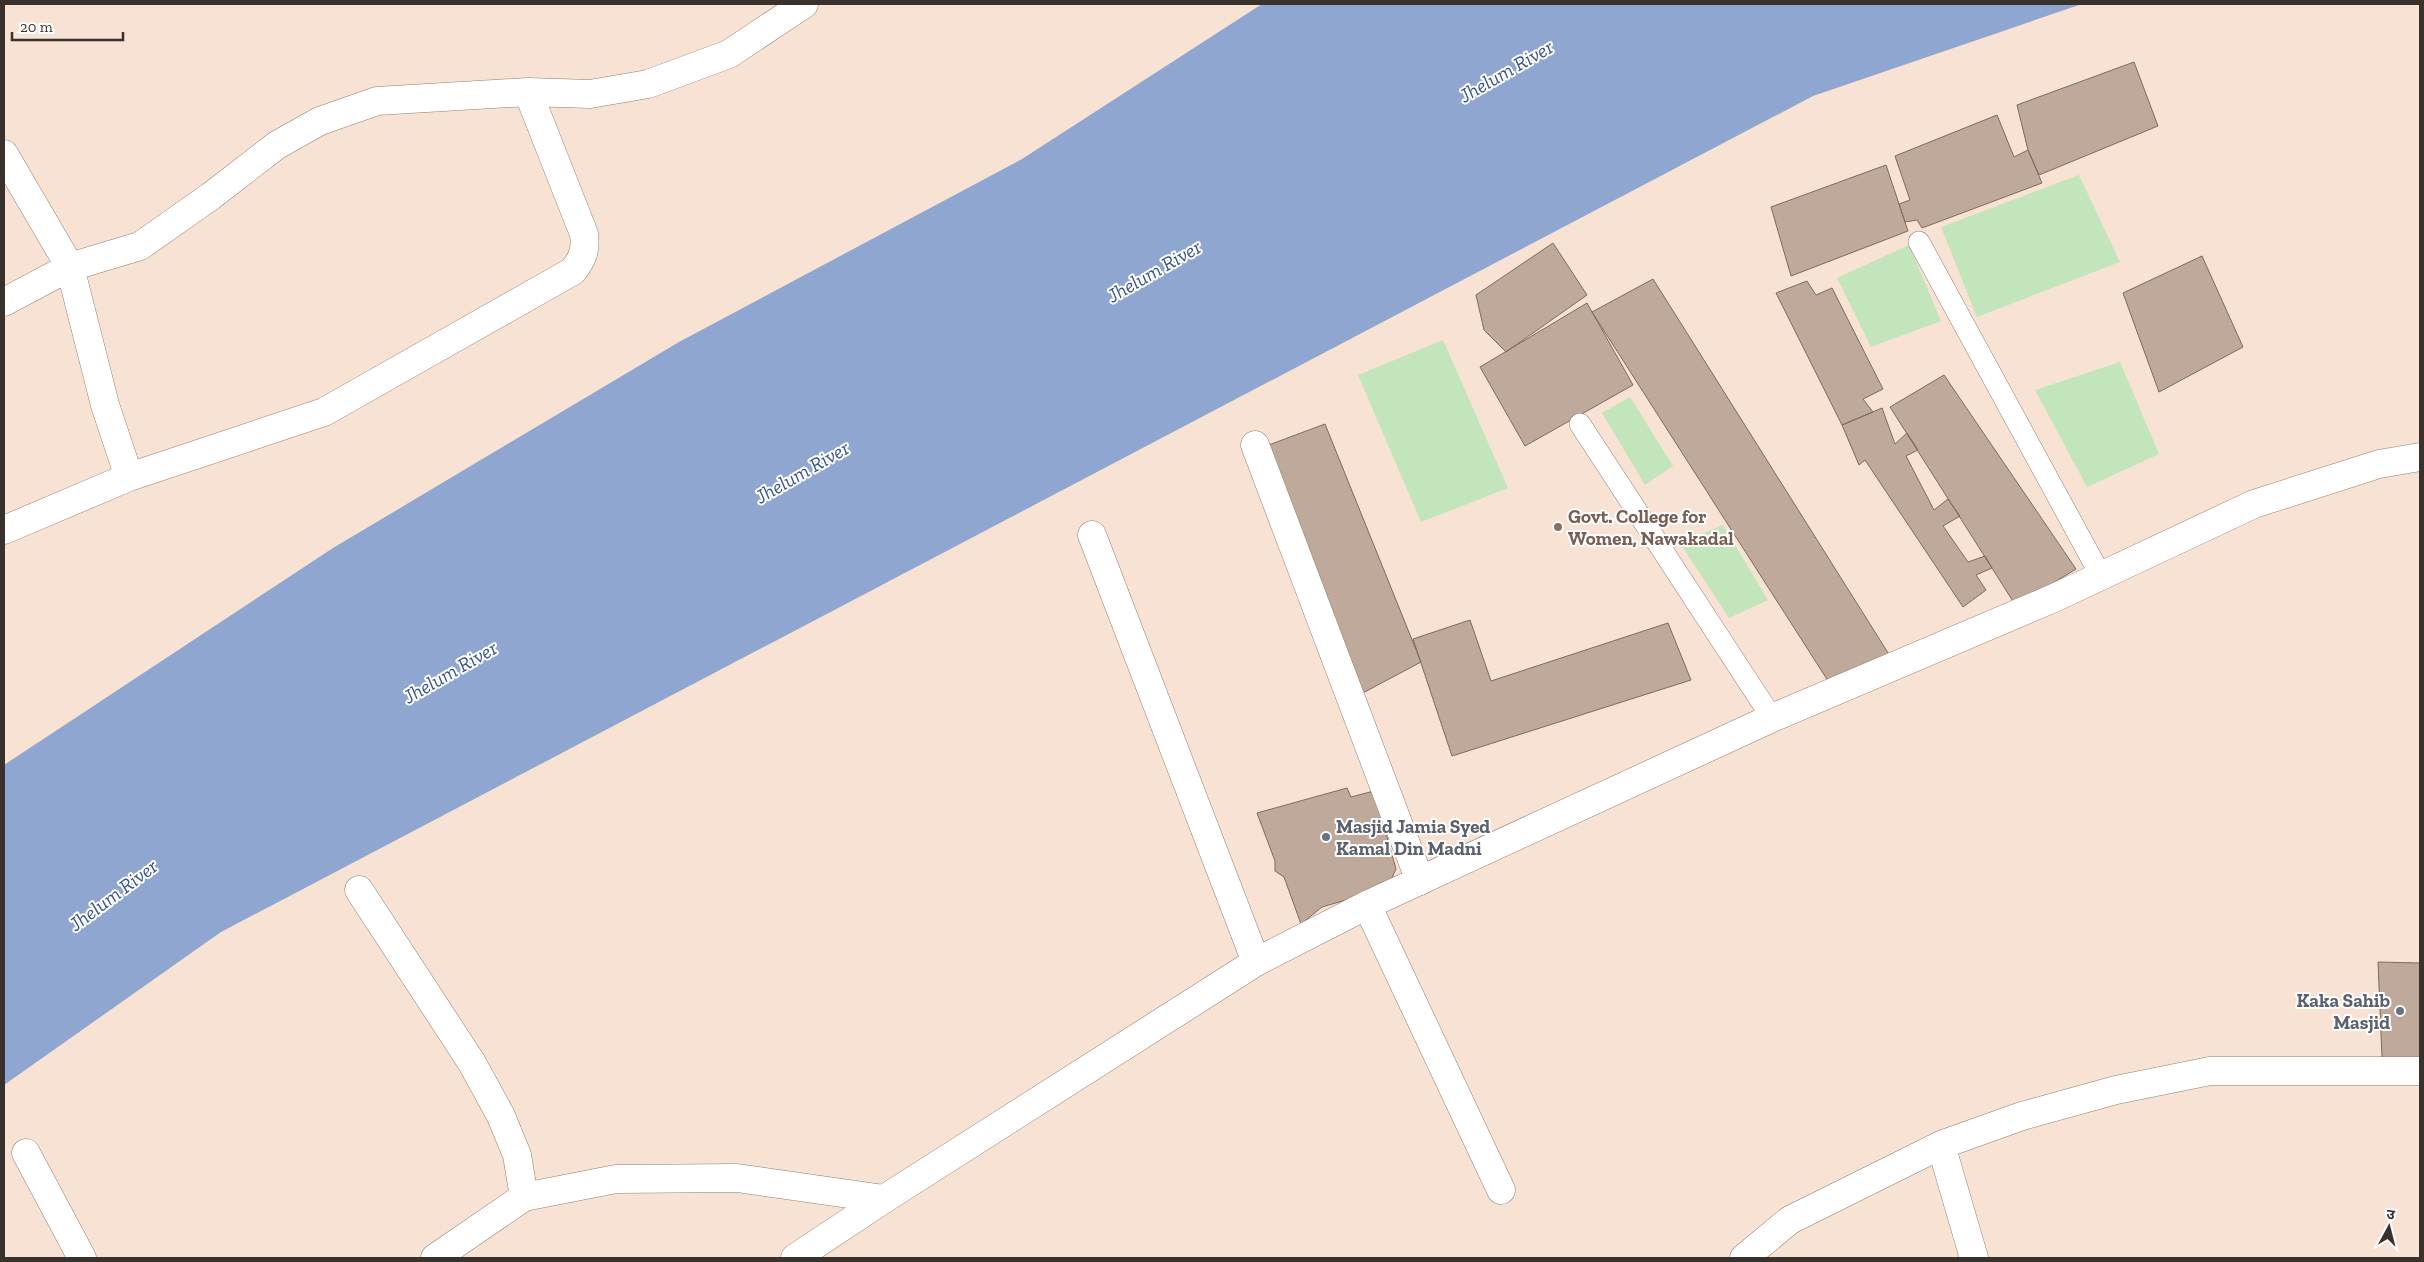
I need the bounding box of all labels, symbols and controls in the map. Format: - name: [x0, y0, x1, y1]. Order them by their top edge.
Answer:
- scale bar: [12, 10, 124, 42]
- text: 20 m: [20, 18, 53, 36]
- water label: Jhelum River: [1454, 34, 1557, 108]
- water label: Jhelum River: [1102, 234, 1205, 308]
- water label: Jhelum River: [750, 435, 853, 509]
- place label: Govt. College for Women, Nawakadal: [1568, 505, 1734, 550]
- marker: Govt. College for Women, Nawakadal: [1552, 521, 1564, 533]
- water label: Jhelum River: [398, 635, 501, 709]
- place label: Masjid Jamia Syed Kamal Din Madni: [1336, 815, 1490, 860]
- marker: Masjid Jamia Syed Kamal Din Madni: [1320, 831, 1332, 843]
- water label: Jhelum River: [63, 854, 162, 937]
- place label: Kaka Sahib Masjid: [2297, 989, 2391, 1034]
- marker: Kaka Sahib Masjid: [2394, 1005, 2406, 1017]
- north arrow: [2364, 1202, 2414, 1252]
- text: उ: [2385, 1206, 2396, 1224]

